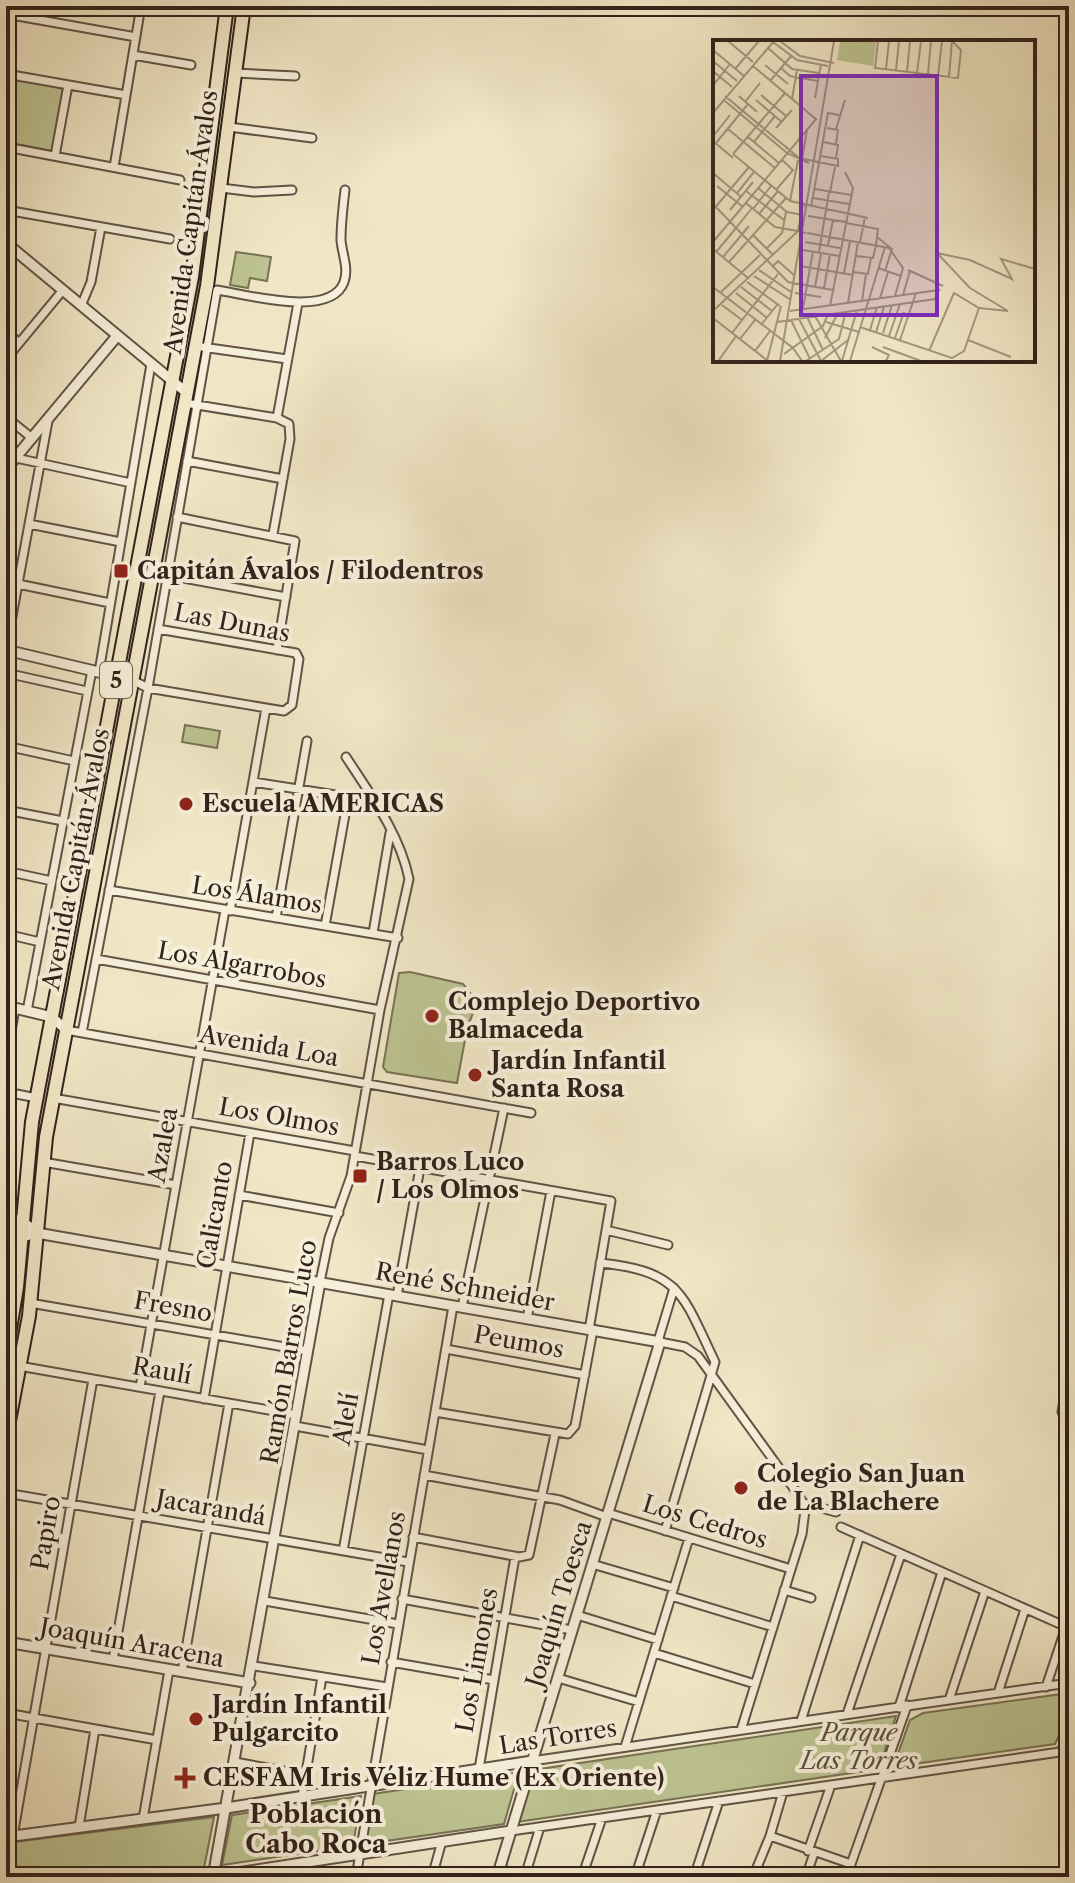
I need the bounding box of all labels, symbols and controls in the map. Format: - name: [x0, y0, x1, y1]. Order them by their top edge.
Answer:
- inset map: [713, 40, 1035, 362]
- street label: Avenida Capitán Ávalos: [157, 88, 223, 357]
- place label: Capitán Ávalos / Filodentros: [137, 556, 484, 585]
- marker: Capitán Ávalos / Filodentros: [112, 562, 130, 580]
- street label: Las Dunas: [172, 597, 293, 648]
- road number: 5: [100, 662, 132, 698]
- street label: Avenida Capitán Ávalos: [36, 725, 115, 993]
- place label: Escuela AMERICAS: [202, 789, 444, 818]
- marker: Escuela AMERICAS: [177, 795, 195, 813]
- street label: Los Álamos: [190, 870, 324, 919]
- street label: Los Algarrobos: [155, 935, 329, 994]
- place label: Complejo Deportivo Balmaceda: [448, 987, 700, 1044]
- marker: Complejo Deportivo Balmaceda: [423, 1007, 441, 1025]
- street label: Avenida Loa: [196, 1019, 341, 1072]
- place label: Jardín Infantil Santa Rosa: [487, 1046, 666, 1103]
- marker: Jardín Infantil Santa Rosa: [466, 1066, 484, 1084]
- street label: Los Olmos: [217, 1092, 342, 1141]
- street label: Azalea: [141, 1105, 183, 1186]
- place label: Barros Luco / Los Olmos: [376, 1147, 524, 1204]
- street label: Calicanto: [191, 1159, 238, 1271]
- marker: Barros Luco / Los Olmos: [351, 1167, 369, 1185]
- street label: Ramón Barros Luco: [254, 1237, 323, 1466]
- street label: René Schneider: [373, 1256, 557, 1317]
- street label: Fresno: [132, 1285, 214, 1328]
- street label: Peumos: [472, 1319, 566, 1364]
- street label: Raulí: [130, 1351, 194, 1390]
- street label: Alelí: [326, 1390, 364, 1448]
- place label: Colegio San Juan de La Blachere: [757, 1459, 966, 1516]
- marker: Colegio San Juan de La Blachere: [732, 1479, 750, 1497]
- street label: Jacarandá: [150, 1483, 269, 1531]
- street label: Los Cedros: [639, 1489, 771, 1554]
- street label: Papiro: [25, 1494, 66, 1572]
- street label: Los Avellanos: [356, 1509, 411, 1667]
- street label: Joaquín Toesca: [518, 1517, 598, 1694]
- street label: Los Limones: [450, 1585, 503, 1734]
- street label: Joaquín Aracena: [34, 1611, 227, 1673]
- place label: Jardín Infantil Pulgarcito: [208, 1690, 387, 1747]
- marker: Jardín Infantil Pulgarcito: [187, 1710, 205, 1728]
- street label: Las Torres: [497, 1713, 619, 1760]
- park label: Parque Las Torres: [798, 1718, 918, 1775]
- place label: CESFAM Iris Véliz Hume (Ex Oriente): [203, 1763, 664, 1792]
- marker: CESFAM Iris Véliz Hume (Ex Oriente): [174, 1767, 196, 1789]
- district label: Población Cabo Roca: [245, 1798, 388, 1860]

